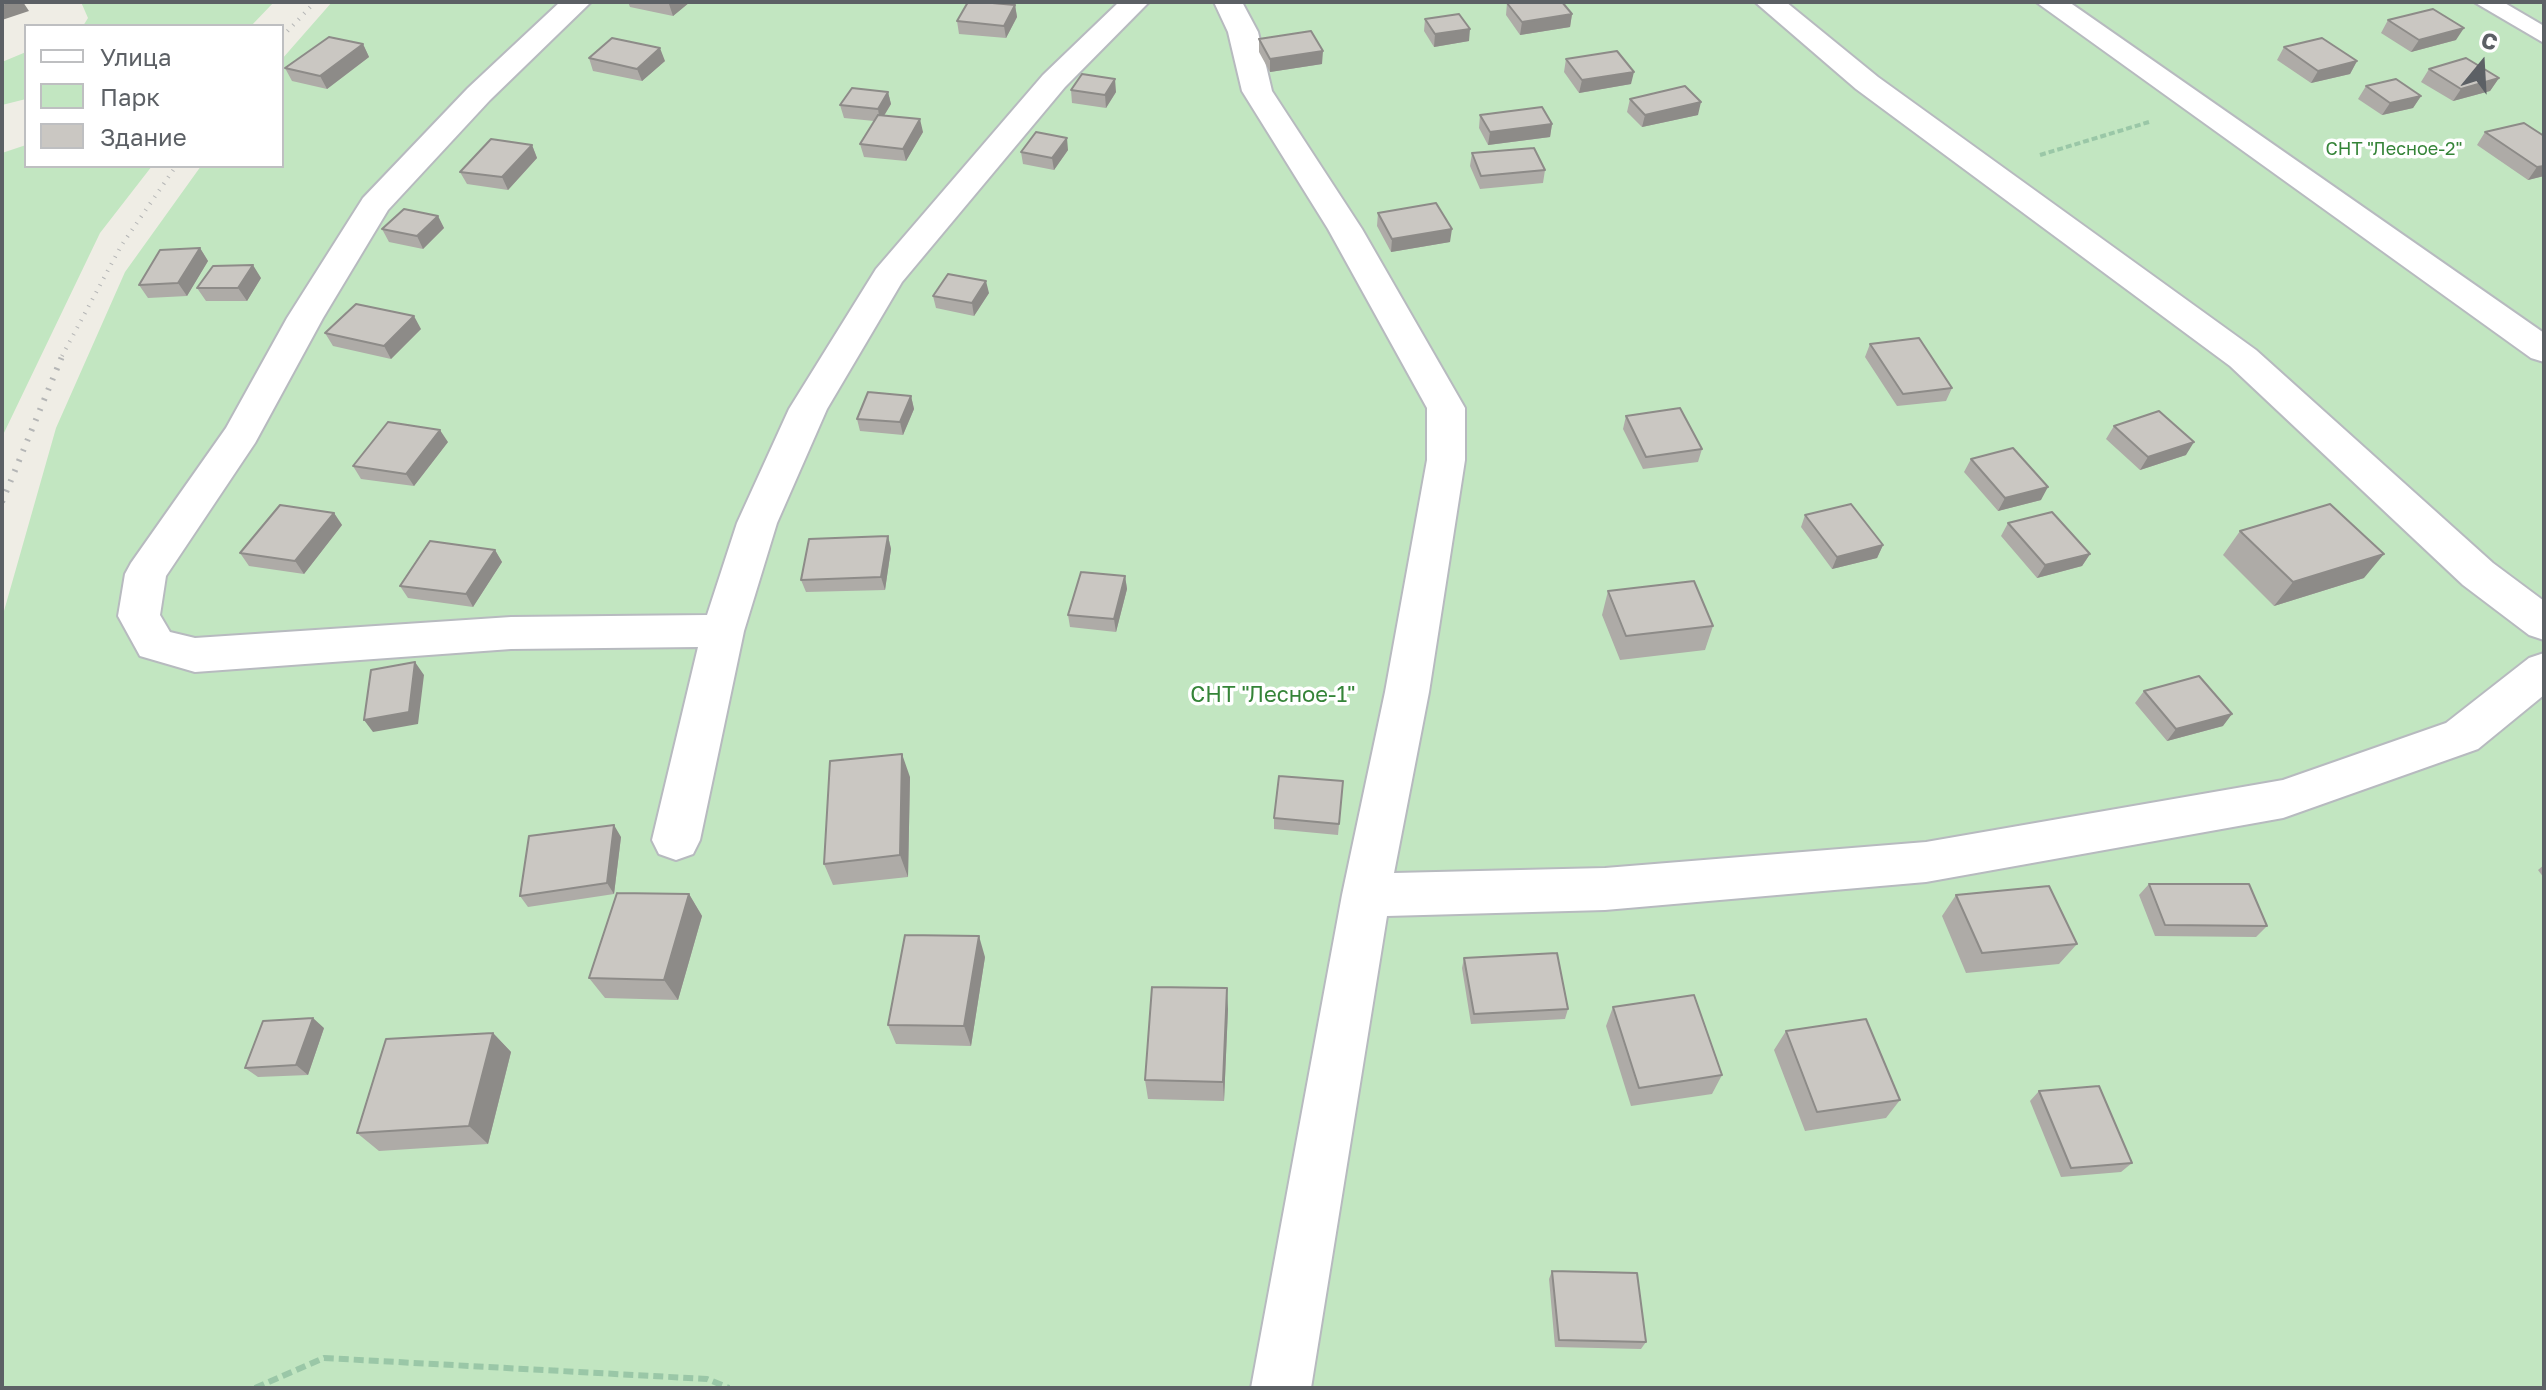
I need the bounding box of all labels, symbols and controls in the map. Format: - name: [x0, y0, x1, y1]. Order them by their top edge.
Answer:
- legend: [24, 24, 284, 168]
- north arrow: [2442, 24, 2522, 104]
- text: С: [2478, 25, 2501, 56]
- text: Улица: [100, 42, 172, 71]
- text: Парк: [100, 82, 160, 111]
- text: Здание: [100, 122, 187, 151]
- park label: СНТ "Лесное-2": [2326, 138, 2462, 160]
- park label: СНТ "Лесное-1": [1190, 682, 1356, 708]

